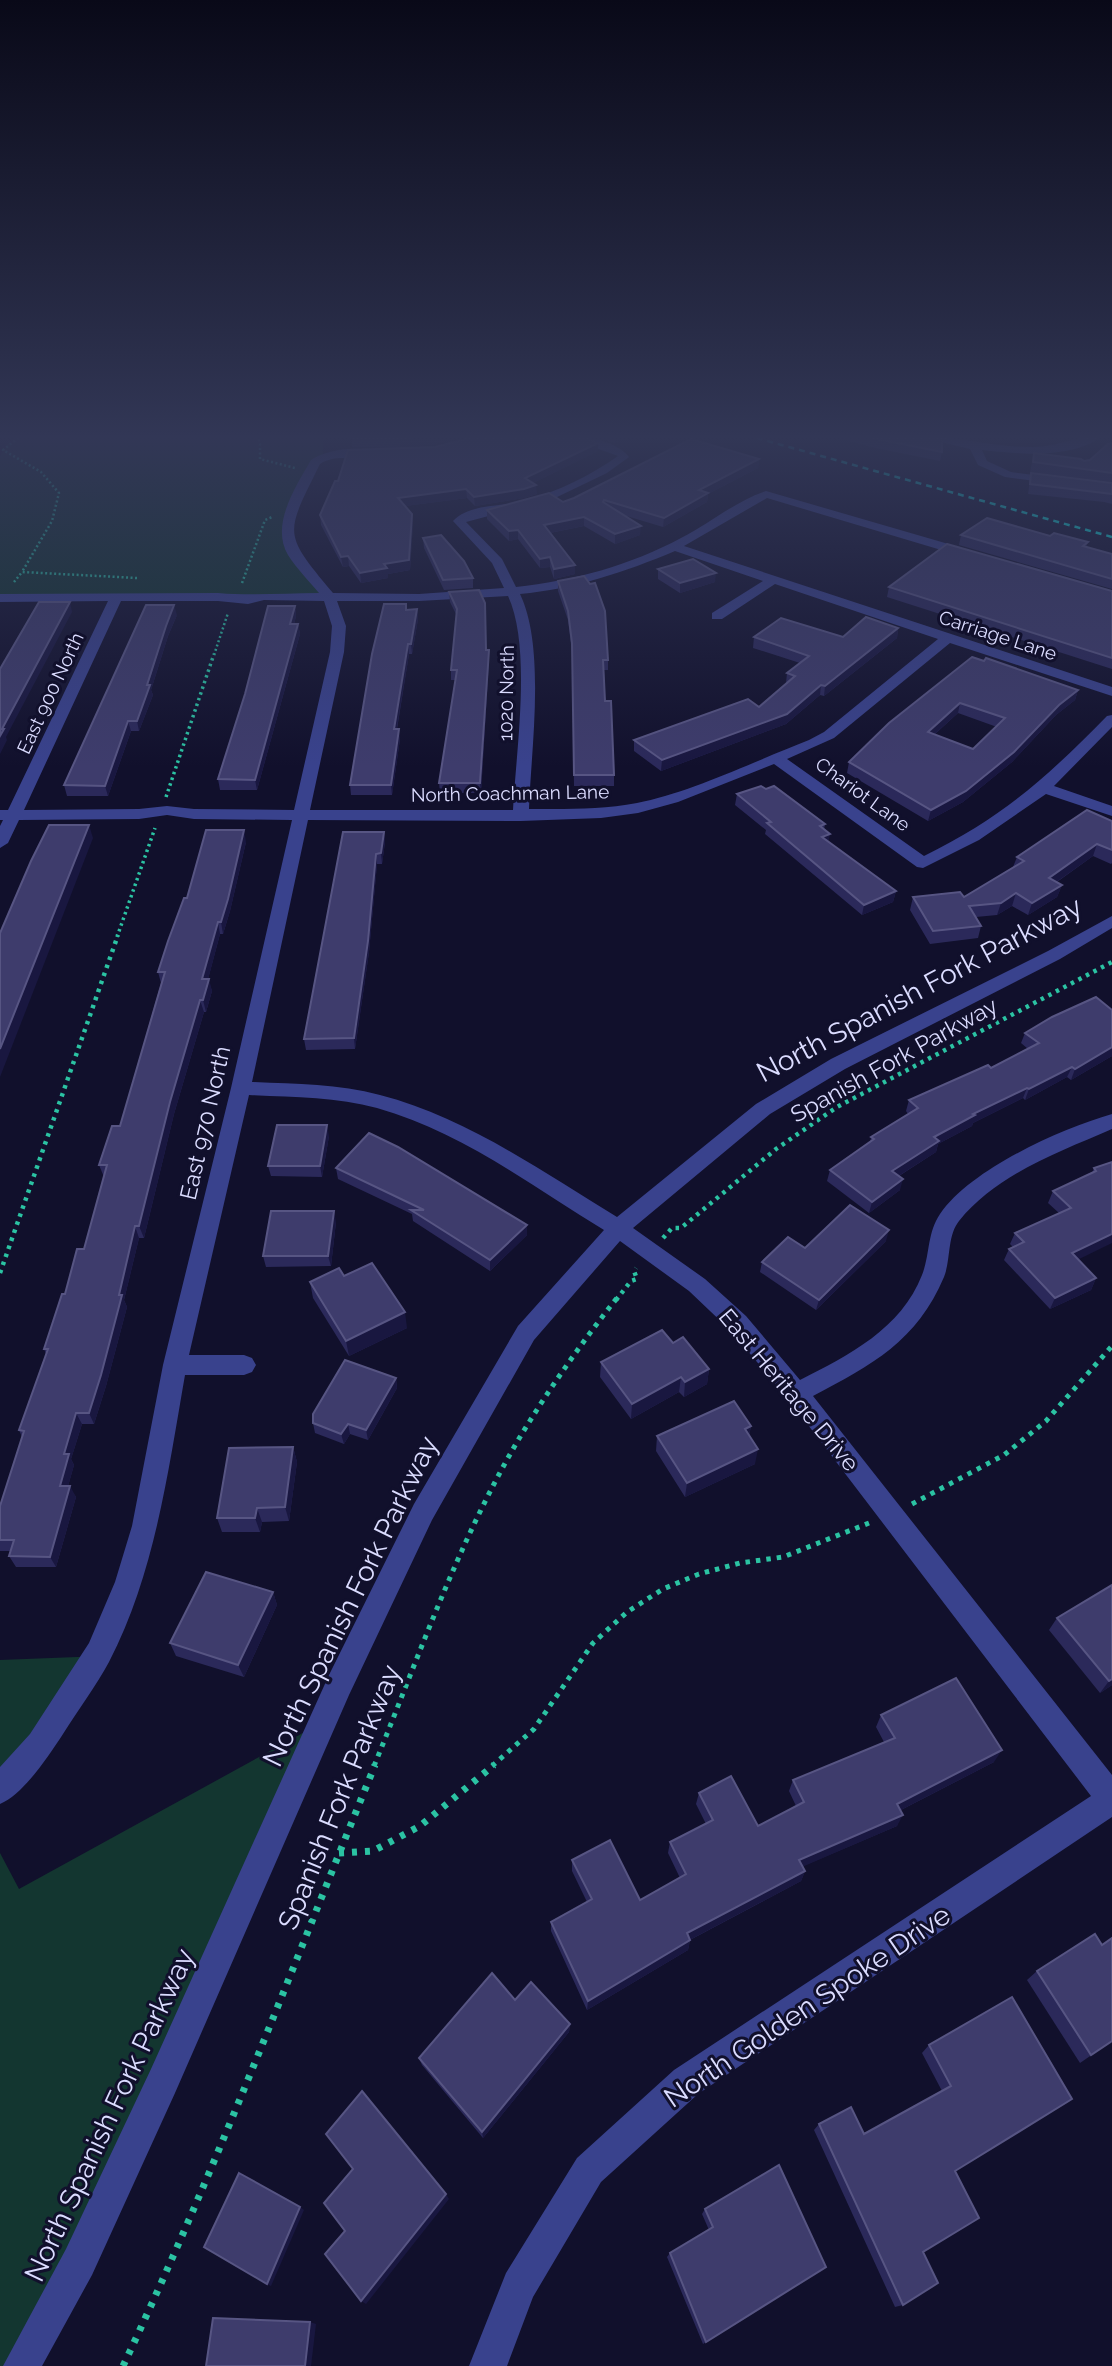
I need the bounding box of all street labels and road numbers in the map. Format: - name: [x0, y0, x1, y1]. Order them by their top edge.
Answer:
- street label: Carriage Lane: [936, 606, 1060, 664]
- street label: East 900 North: [12, 629, 88, 757]
- street label: 1020 North: [494, 645, 518, 741]
- street label: Chariot Lane: [812, 752, 914, 836]
- street label: North Coachman Lane: [411, 780, 609, 806]
- street label: North Spanish Fork Parkway: [751, 889, 1087, 1089]
- street label: Spanish Fork Parkway: [786, 992, 1002, 1128]
- street label: East 970 North: [174, 1043, 235, 1202]
- street label: East Heritage Drive: [714, 1303, 865, 1476]
- street label: North Spanish Fork Parkway: [256, 1431, 445, 1772]
- street label: Spanish Fork Parkway: [271, 1660, 408, 1934]
- street label: North Golden Spoke Drive: [658, 1898, 957, 2115]
- street label: North Spanish Fork Parkway: [18, 1944, 201, 2287]

